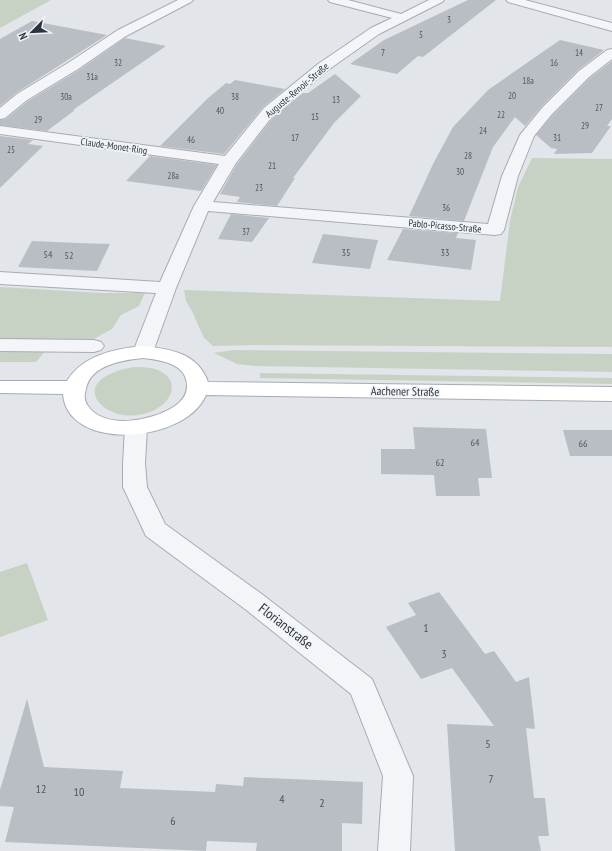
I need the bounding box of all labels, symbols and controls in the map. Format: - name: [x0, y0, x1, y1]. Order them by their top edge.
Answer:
- north arrow: [12, 12, 52, 52]
- house number: 3: [447, 14, 451, 25]
- house number: 5: [419, 29, 423, 40]
- text: N: [15, 30, 30, 42]
- house number: 7: [381, 47, 385, 58]
- house number: 14: [575, 47, 583, 58]
- house number: 32: [114, 57, 122, 68]
- house number: 16: [550, 57, 558, 68]
- street label: Auguste-Renoir-Straße: [263, 60, 331, 120]
- house number: 31a: [86, 71, 98, 82]
- house number: 18a: [522, 75, 534, 86]
- house number: 20: [508, 90, 516, 101]
- house number: 30a: [60, 91, 72, 102]
- house number: 38: [231, 91, 239, 102]
- house number: 13: [332, 94, 340, 105]
- house number: 27: [595, 102, 603, 113]
- house number: 40: [216, 105, 224, 116]
- house number: 22: [497, 109, 505, 120]
- house number: 15: [311, 111, 319, 122]
- house number: 29: [34, 114, 42, 125]
- house number: 29: [581, 120, 589, 131]
- house number: 24: [479, 125, 487, 136]
- house number: 17: [291, 132, 299, 143]
- house number: 31: [553, 132, 561, 143]
- house number: 46: [187, 134, 195, 145]
- street label: Claude-Monet-Ring: [80, 135, 148, 157]
- house number: 25: [7, 144, 15, 155]
- house number: 28: [464, 150, 472, 161]
- house number: 21: [268, 160, 276, 171]
- house number: 30: [456, 166, 464, 177]
- house number: 28a: [167, 170, 179, 181]
- house number: 23: [255, 182, 263, 193]
- house number: 36: [442, 202, 450, 213]
- street label: Pablo-Picasso-Straße: [408, 216, 482, 236]
- house number: 37: [242, 226, 250, 237]
- house number: 35: [342, 246, 351, 259]
- house number: 33: [441, 246, 450, 259]
- house number: 54: [44, 248, 53, 261]
- house number: 52: [65, 249, 74, 262]
- street label: Aachener Straße: [371, 383, 439, 399]
- house number: 64: [471, 436, 480, 449]
- house number: 66: [579, 437, 588, 450]
- house number: 62: [436, 456, 445, 469]
- street label: Florianstraße: [255, 599, 317, 653]
- house number: 1: [423, 620, 429, 635]
- house number: 3: [441, 646, 447, 661]
- house number: 5: [485, 736, 491, 751]
- house number: 7: [488, 771, 494, 786]
- house number: 12: [36, 781, 46, 796]
- house number: 10: [74, 784, 84, 799]
- house number: 4: [279, 791, 285, 806]
- house number: 2: [319, 795, 325, 810]
- house number: 6: [170, 813, 176, 828]

